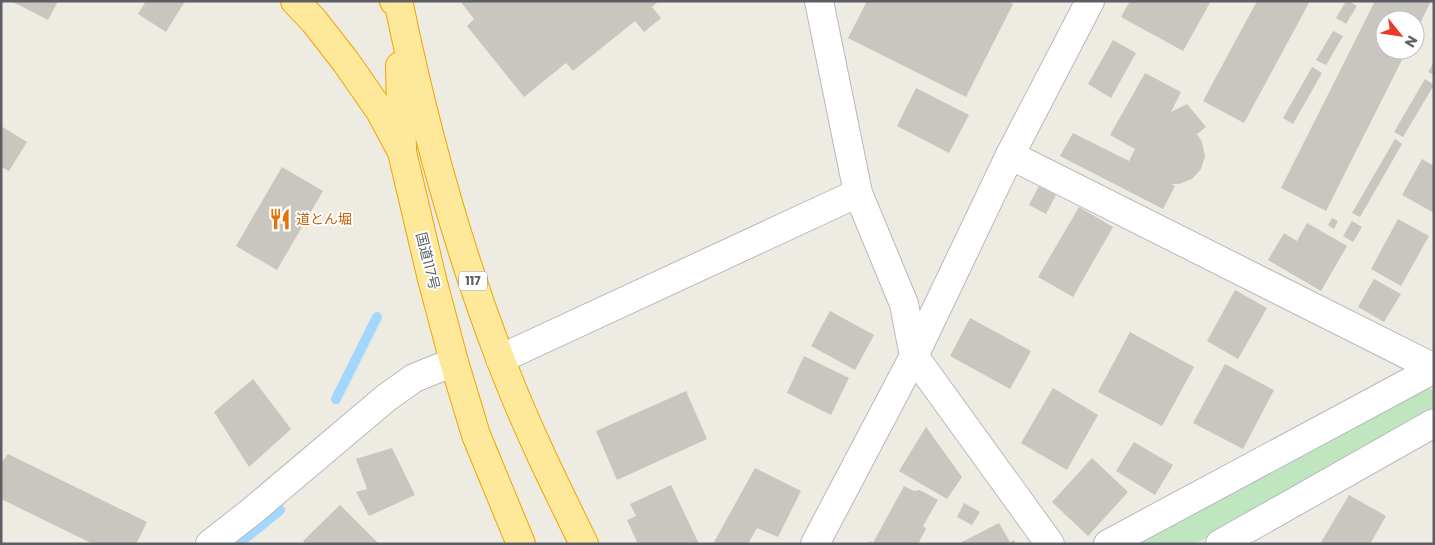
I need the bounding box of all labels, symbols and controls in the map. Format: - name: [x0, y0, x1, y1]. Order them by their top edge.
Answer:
- north arrow: [1375, 10, 1425, 60]
- text: N: [1400, 32, 1423, 51]
- restaurant icon: 道とん堀: [267, 206, 293, 232]
- place label: 道とん堀: [296, 209, 352, 229]
- street label: 国道117号: [411, 230, 445, 292]
- road number: 117: [459, 272, 487, 290]

